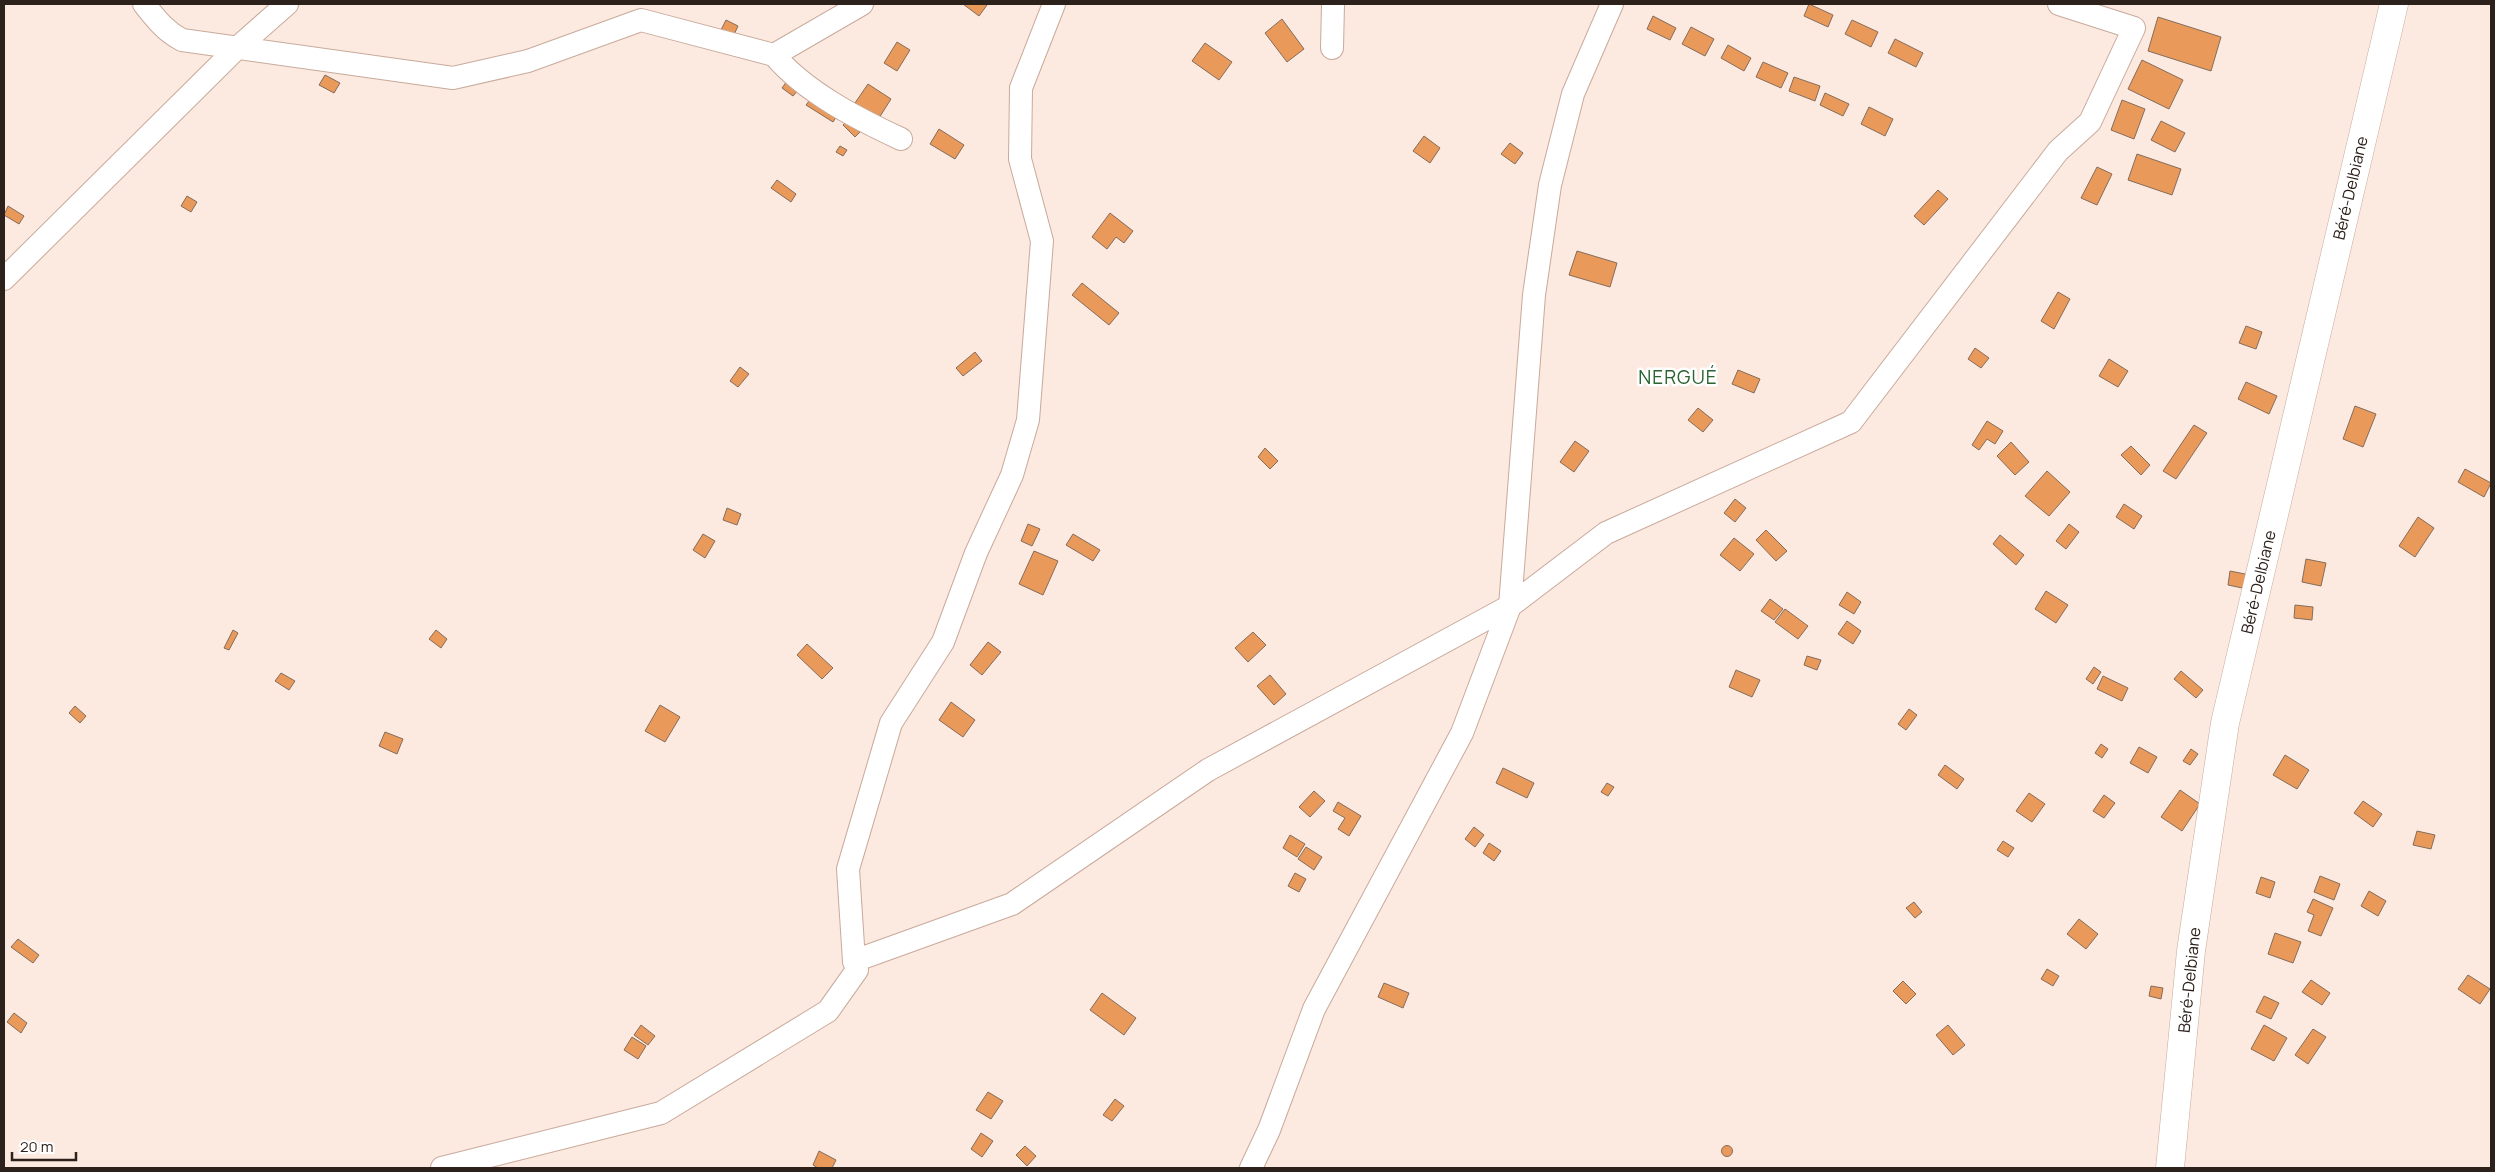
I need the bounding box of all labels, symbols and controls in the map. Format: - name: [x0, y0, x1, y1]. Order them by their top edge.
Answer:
- street label: Béré-Delbiane: [2327, 134, 2373, 242]
- district label: NERGUÉ: [1638, 364, 1718, 390]
- street label: Béré-Delbiane: [2235, 528, 2281, 636]
- street label: Béré-Delbiane: [2173, 926, 2205, 1034]
- scale bar: [12, 1130, 76, 1162]
- text: 20 m: [20, 1136, 53, 1157]

